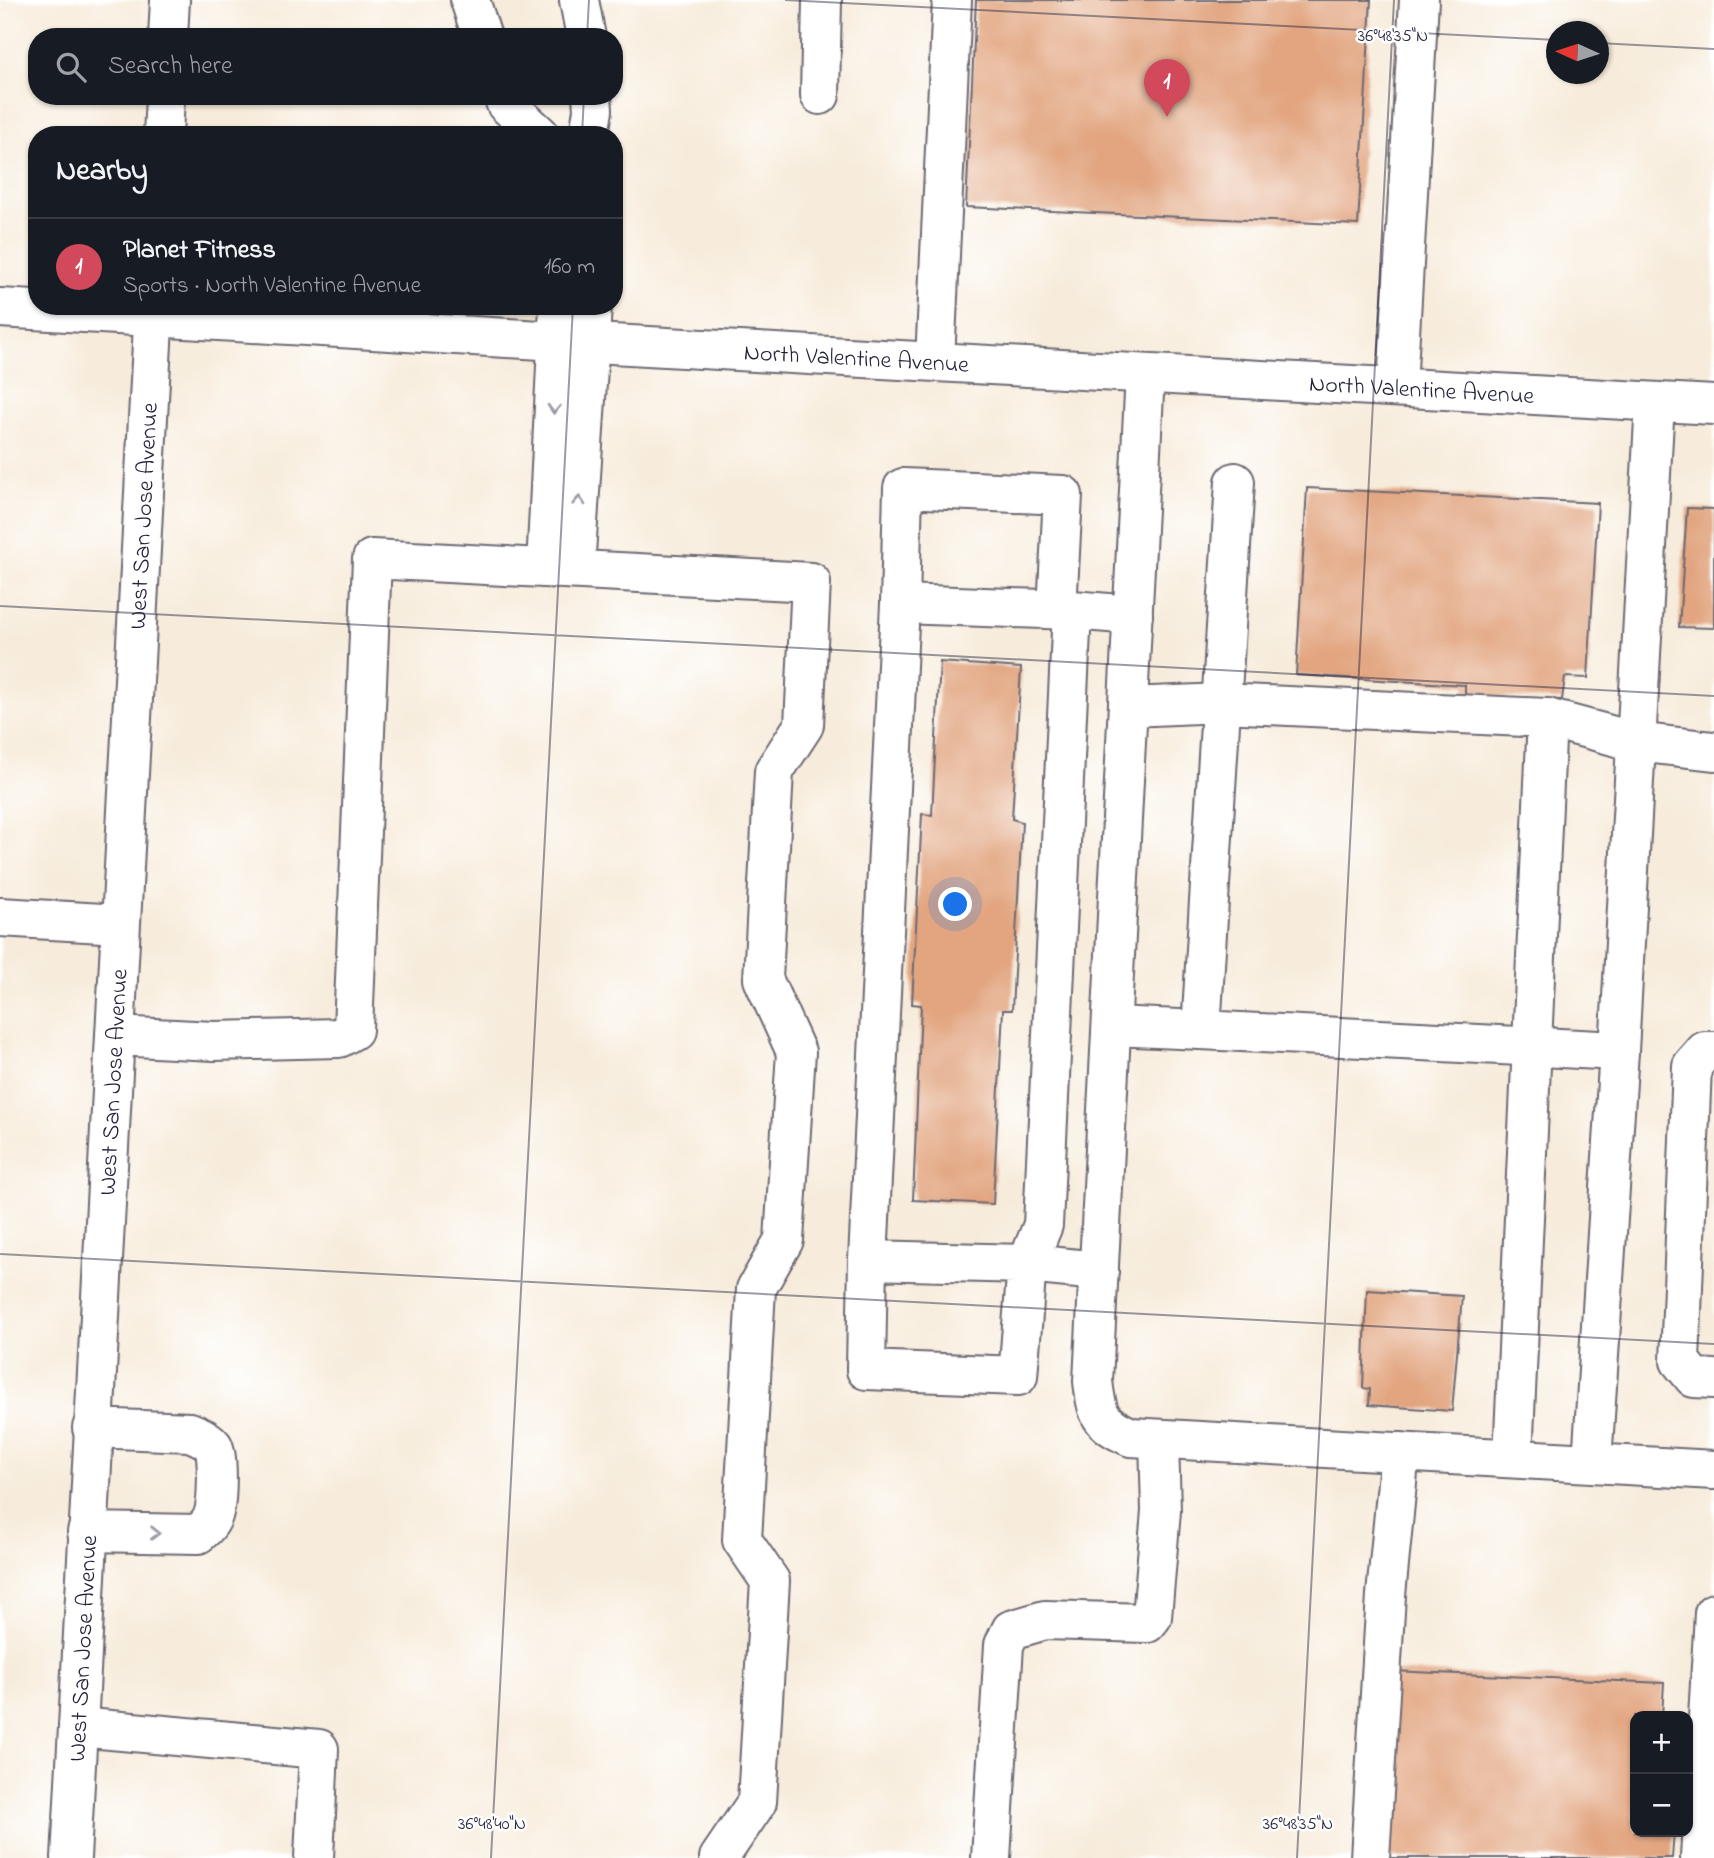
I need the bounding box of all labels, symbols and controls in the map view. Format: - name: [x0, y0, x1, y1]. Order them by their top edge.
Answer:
- north arrow: [1546, 21, 1609, 84]
- text: 36°48'35"N: [1358, 24, 1428, 50]
- search box: [28, 28, 623, 105]
- icon: search: [52, 48, 90, 86]
- text: Search here: [108, 48, 233, 86]
- pin: 1: [1144, 59, 1190, 117]
- text: Nearby: [56, 150, 148, 194]
- text: Planet Fitness: [123, 232, 276, 270]
- text: 1: [75, 251, 83, 284]
- text: 160 m: [544, 251, 595, 284]
- text: Sports · North Valentine Avenue: [123, 270, 421, 303]
- street label: North Valentine Avenue: [743, 336, 970, 384]
- street label: North Valentine Avenue: [1308, 368, 1535, 415]
- street label: West San Jose Avenue: [122, 402, 169, 630]
- one-way arrow: [547, 404, 562, 415]
- one-way arrow: [571, 495, 586, 506]
- your location: [938, 887, 972, 921]
- street label: West San Jose Avenue: [91, 968, 139, 1196]
- one-way arrow: [151, 1525, 161, 1541]
- street label: West San Jose Avenue: [61, 1534, 108, 1763]
- map controls: [1630, 1711, 1693, 1837]
- button: +: [1630, 1711, 1693, 1774]
- button: −: [1630, 1774, 1693, 1837]
- text: 36°48'40"N: [458, 1812, 526, 1838]
- text: 36°48'35"N: [1263, 1812, 1333, 1838]

